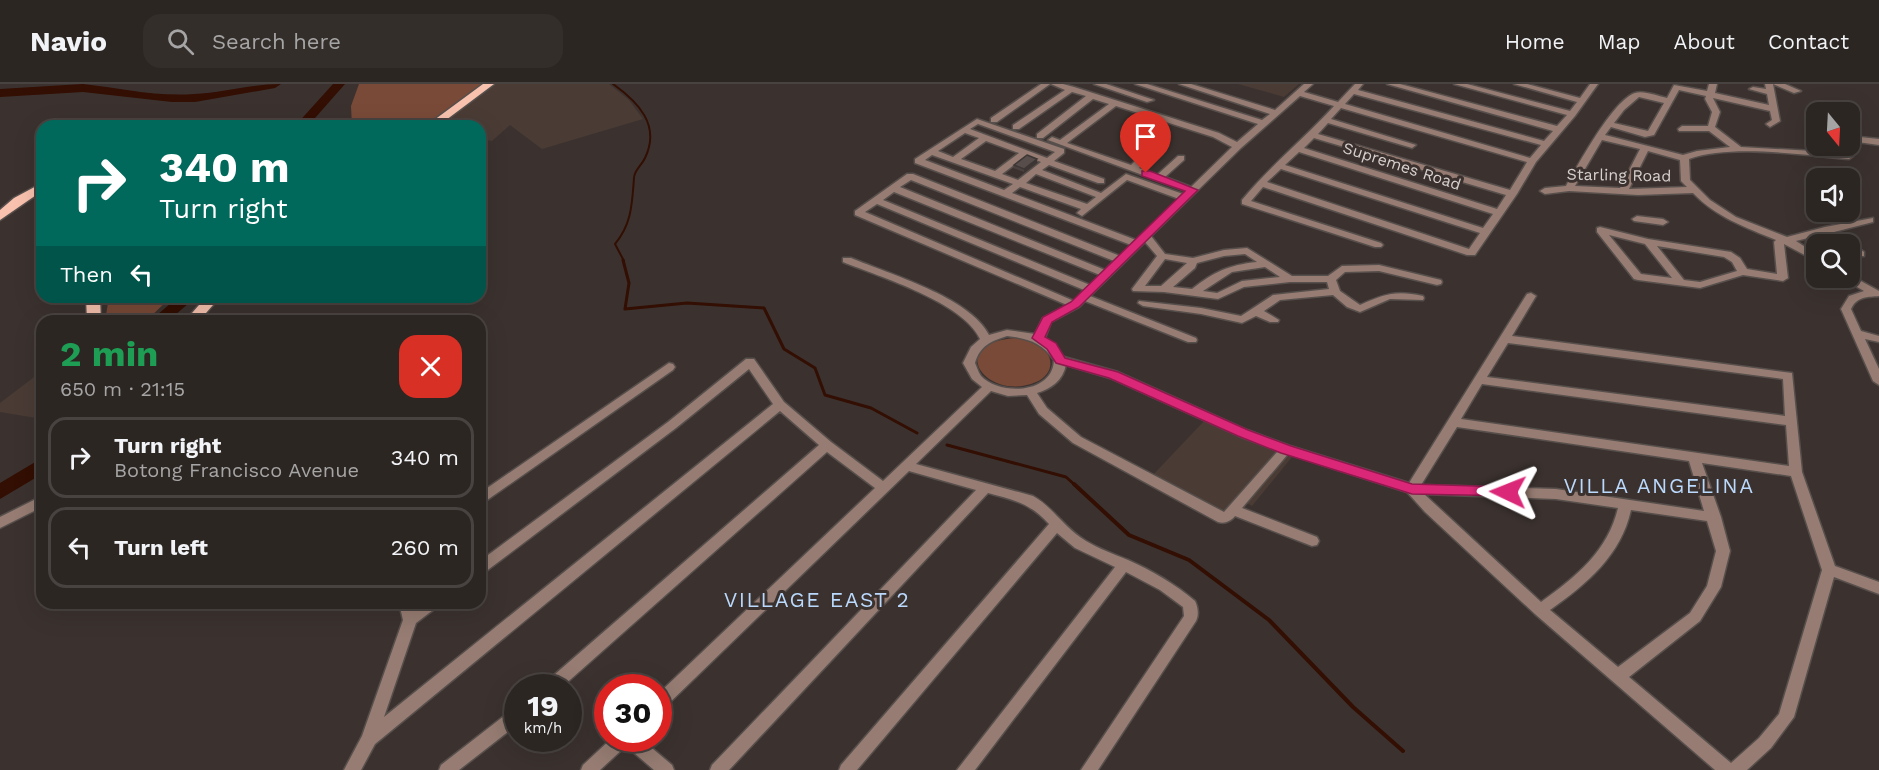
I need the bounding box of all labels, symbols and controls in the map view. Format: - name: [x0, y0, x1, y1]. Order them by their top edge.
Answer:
- search box: [143, 14, 563, 68]
- text: Navio: [30, 25, 107, 58]
- icon: search: [164, 25, 197, 58]
- text: Search here: [212, 29, 341, 54]
- text: Home: [1505, 29, 1565, 54]
- text: Map: [1598, 29, 1641, 54]
- text: About: [1674, 29, 1735, 54]
- text: Contact: [1768, 29, 1849, 54]
- north arrow: [1806, 102, 1860, 156]
- map controls: [1806, 102, 1860, 288]
- pin: [1120, 111, 1171, 173]
- icon: arrive: [1129, 120, 1162, 153]
- street label: Supremes Road: [1341, 138, 1463, 194]
- text: 340 m: [159, 143, 290, 192]
- icon: right: [60, 144, 138, 222]
- street label: Starling Road: [1567, 165, 1671, 185]
- button: sound: [1806, 168, 1860, 222]
- text: Turn right: [159, 193, 288, 225]
- button: search: [1806, 234, 1860, 288]
- icon: left: [125, 258, 158, 291]
- text: Then: [60, 262, 113, 287]
- text: 2 min: [60, 333, 158, 375]
- button: close: [399, 335, 462, 398]
- text: 650 m · 21:15: [60, 377, 185, 401]
- text: Turn right: [114, 433, 221, 458]
- icon: right: [63, 441, 96, 474]
- text: 340 m: [391, 445, 459, 470]
- text: Botong Francisco Avenue: [114, 458, 359, 482]
- position arrow: [1476, 460, 1540, 524]
- district label: VILLA ANGELINA: [1563, 473, 1755, 498]
- icon: left: [63, 531, 96, 564]
- text: Turn left: [114, 535, 208, 560]
- text: 260 m: [391, 535, 459, 560]
- district label: VILLAGE EAST 2: [724, 587, 910, 612]
- speed limit sign: 30: [594, 674, 672, 752]
- text: 19: [527, 688, 559, 723]
- text: km/h: [524, 719, 562, 737]

